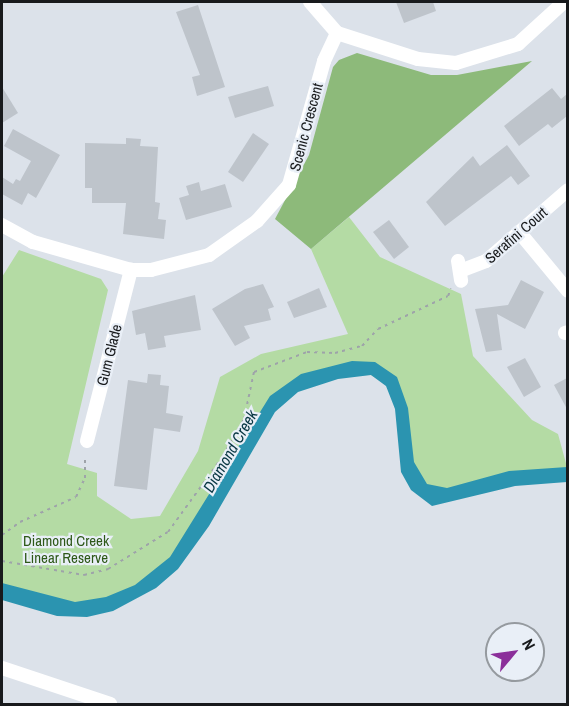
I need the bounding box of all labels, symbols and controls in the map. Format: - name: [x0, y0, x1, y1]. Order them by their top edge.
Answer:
- street label: Scenic Crescent: [286, 81, 326, 173]
- street label: Serafini Court: [481, 203, 551, 267]
- street label: Gum Glade: [93, 322, 125, 388]
- water label: Diamond Creek: [199, 406, 261, 496]
- park label: Diamond Creek Linear Reserve: [23, 531, 109, 566]
- north arrow: [485, 622, 545, 682]
- text: N: [517, 635, 541, 654]

